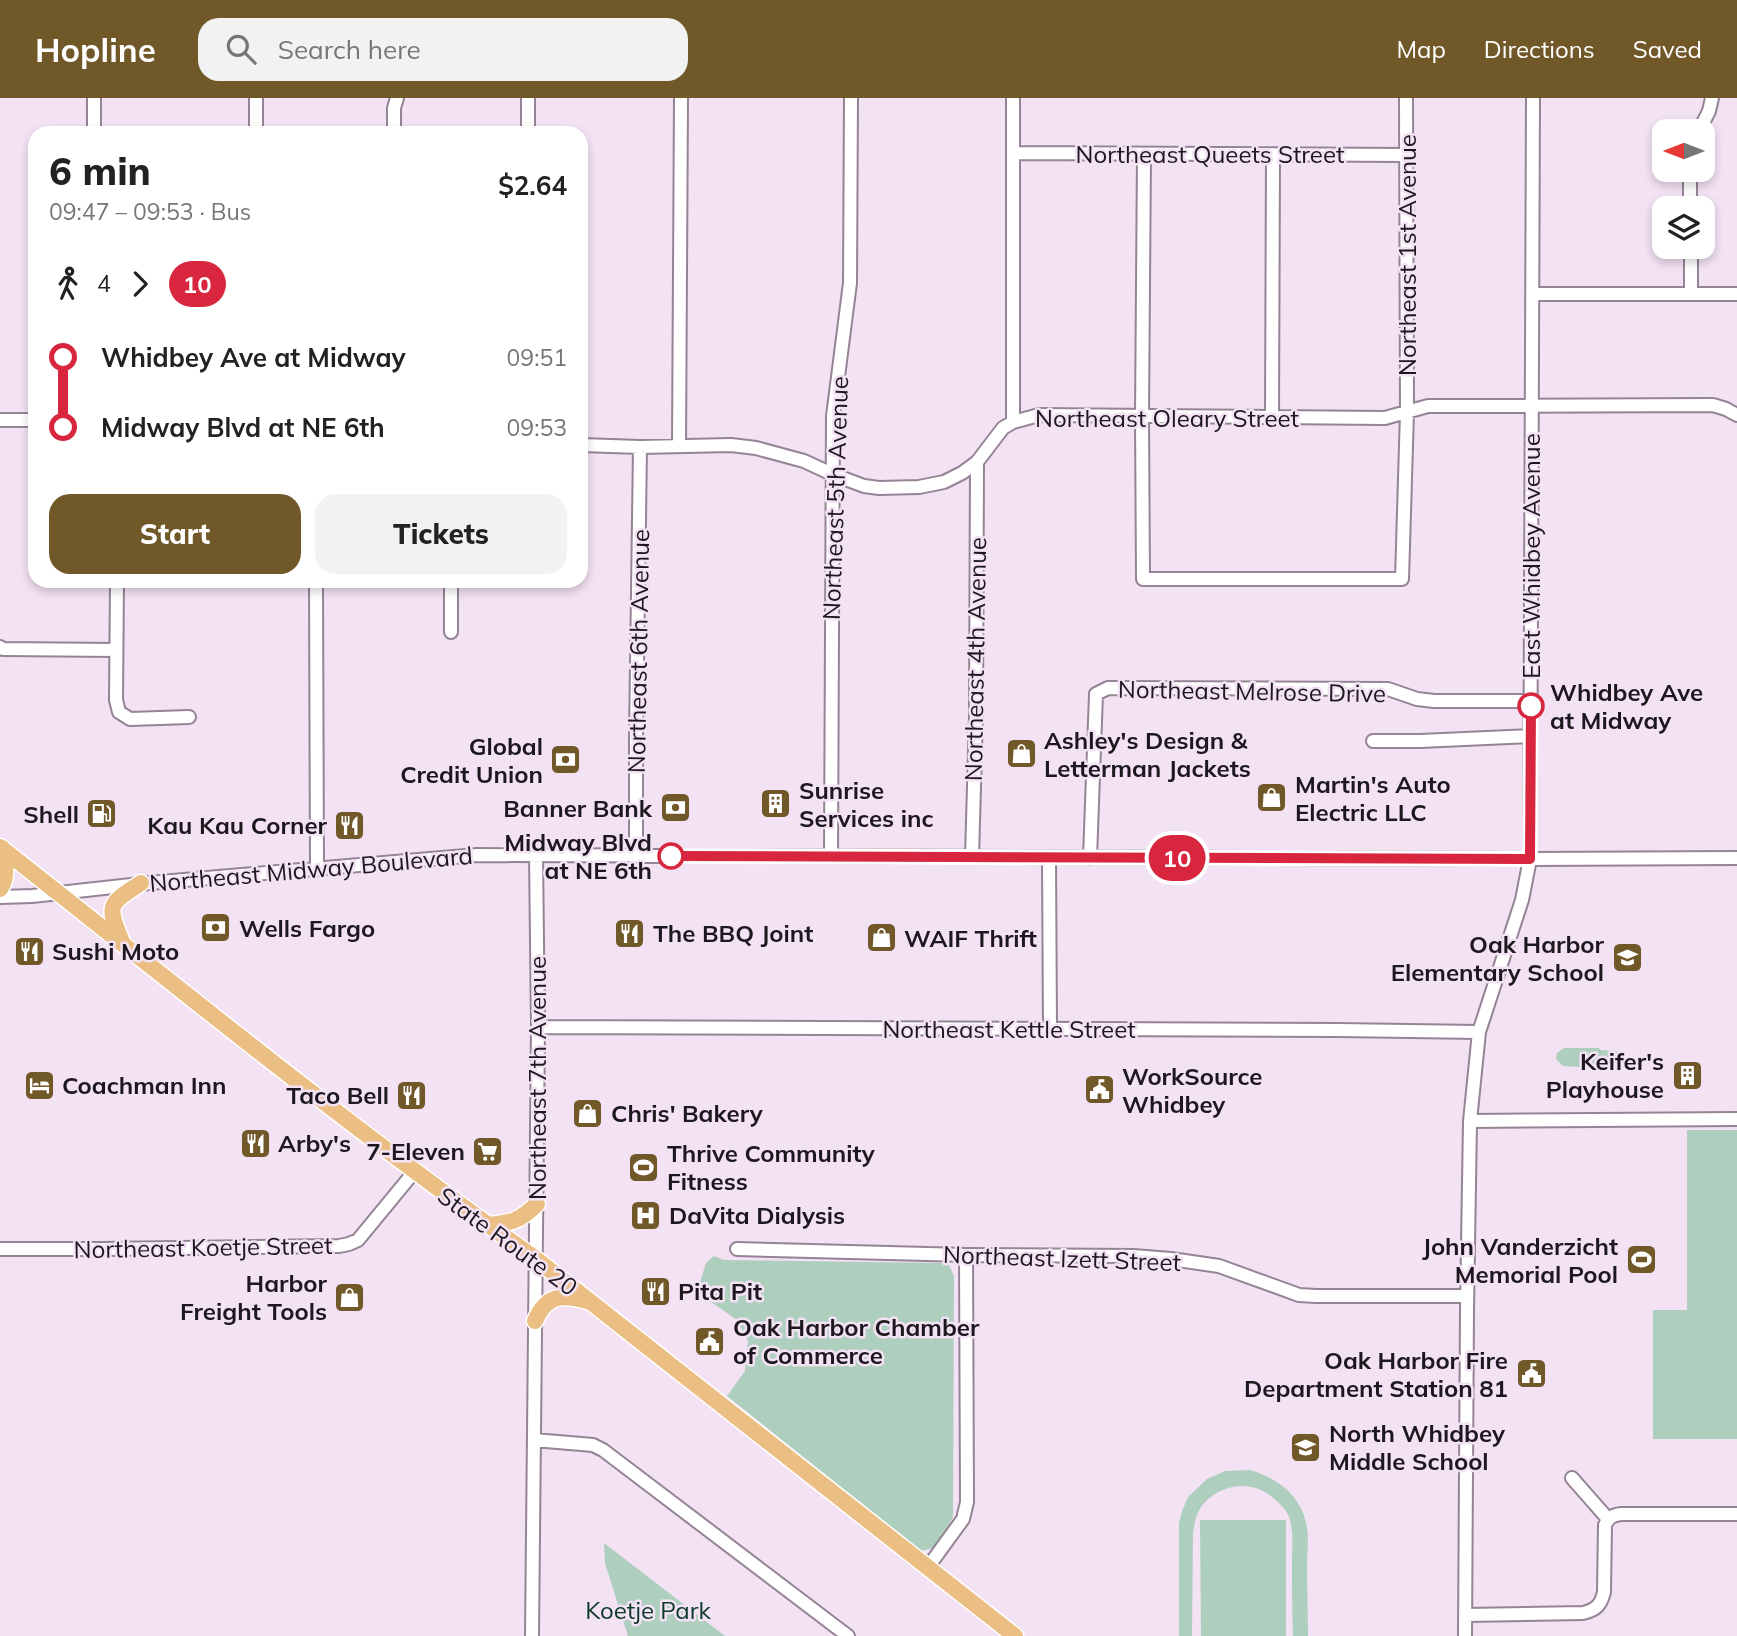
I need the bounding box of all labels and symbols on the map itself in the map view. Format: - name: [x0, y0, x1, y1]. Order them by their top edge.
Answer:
- north arrow: [1652, 119, 1715, 182]
- street label: Northeast 1st Avenue: [1392, 134, 1422, 376]
- street label: Northeast Queets Street: [1076, 139, 1344, 169]
- street label: Northeast 5th Avenue: [816, 376, 854, 620]
- street label: Northeast Oleary Street: [1035, 403, 1299, 433]
- street label: East Whidbey Avenue: [1516, 433, 1546, 679]
- street label: Northeast 6th Avenue: [621, 529, 655, 773]
- street label: Northeast 4th Avenue: [958, 537, 992, 781]
- street label: Northeast Melrose Drive: [1118, 674, 1386, 708]
- place label: Whidbey Ave at Midway: [1550, 677, 1703, 735]
- marker: Whidbey Ave at Midway: [1518, 693, 1544, 719]
- place label: Ashley's Design & Letterman Jackets: [1044, 725, 1251, 783]
- place label: Global Credit Union: [400, 731, 543, 789]
- shop icon: Ashley's Design & Letterman Jackets: [1004, 737, 1038, 771]
- bank icon: Global Credit Union: [549, 743, 583, 777]
- place label: Martin's Auto Electric LLC: [1295, 769, 1451, 827]
- place label: Sunrise Services inc: [799, 775, 934, 833]
- shop icon: Martin's Auto Electric LLC: [1255, 781, 1289, 815]
- building icon: Sunrise Services inc: [759, 787, 793, 821]
- bank icon: Banner Bank: [658, 791, 692, 825]
- place label: Banner Bank: [503, 793, 653, 823]
- fuel station icon: Shell: [85, 797, 119, 831]
- place label: Shell: [23, 799, 79, 829]
- restaurant icon: Kau Kau Corner: [333, 808, 367, 842]
- place label: Kau Kau Corner: [147, 810, 328, 840]
- place label: Midway Blvd at NE 6th: [504, 827, 652, 885]
- line badge: 10: [1146, 835, 1208, 881]
- street label: Northeast Midway Boulevard: [148, 840, 474, 898]
- marker: Midway Blvd at NE 6th: [658, 843, 684, 869]
- bank icon: Wells Fargo: [199, 911, 233, 945]
- place label: Wells Fargo: [239, 913, 375, 943]
- restaurant icon: The BBQ Joint: [613, 916, 647, 950]
- place label: The BBQ Joint: [653, 918, 813, 948]
- shop icon: WAIF Thrift: [864, 921, 898, 955]
- place label: WAIF Thrift: [904, 923, 1037, 953]
- place label: Oak Harbor Elementary School: [1391, 929, 1605, 987]
- restaurant icon: Sushi Moto: [12, 934, 46, 968]
- place label: Sushi Moto: [52, 936, 179, 966]
- school or university icon: Oak Harbor Elementary School: [1610, 941, 1644, 975]
- street label: Northeast 7th Avenue: [522, 956, 552, 1200]
- street label: Northeast Kettle Street: [882, 1014, 1136, 1044]
- place label: Keifer's Playhouse: [1546, 1046, 1664, 1104]
- building icon: Keifer's Playhouse: [1670, 1058, 1704, 1092]
- place label: WorkSource Whidbey: [1122, 1061, 1263, 1119]
- hotel icon: Coachman Inn: [22, 1068, 56, 1102]
- place label: Coachman Inn: [62, 1070, 227, 1100]
- public building icon: WorkSource Whidbey: [1082, 1073, 1116, 1107]
- restaurant icon: Taco Bell: [395, 1078, 429, 1112]
- place label: Taco Bell: [286, 1080, 389, 1110]
- shop icon: Chris' Bakery: [571, 1096, 605, 1130]
- place label: Chris' Bakery: [611, 1098, 764, 1128]
- restaurant icon: Arby's: [238, 1126, 272, 1160]
- place label: Arby's: [278, 1128, 351, 1158]
- supermarket icon: 7-Eleven: [471, 1134, 505, 1168]
- place label: 7-Eleven: [366, 1136, 465, 1166]
- place label: Thrive Community Fitness: [667, 1138, 876, 1196]
- sports icon: Thrive Community Fitness: [627, 1150, 661, 1184]
- street label: State Route 20: [432, 1180, 584, 1302]
- hospital icon: DaVita Dialysis: [629, 1198, 663, 1232]
- place label: DaVita Dialysis: [669, 1200, 845, 1230]
- street label: Northeast Koetje Street: [73, 1230, 333, 1264]
- place label: John Vanderzicht Memorial Pool: [1422, 1231, 1618, 1289]
- street label: Northeast Izett Street: [943, 1239, 1181, 1277]
- sports icon: John Vanderzicht Memorial Pool: [1624, 1243, 1658, 1277]
- place label: Harbor Freight Tools: [180, 1268, 328, 1326]
- restaurant icon: Pita Pit: [638, 1274, 672, 1308]
- place label: Pita Pit: [678, 1276, 762, 1306]
- shop icon: Harbor Freight Tools: [333, 1280, 367, 1314]
- place label: Oak Harbor Chamber of Commerce: [733, 1312, 980, 1370]
- public building icon: Oak Harbor Chamber of Commerce: [693, 1324, 727, 1358]
- place label: Oak Harbor Fire Department Station 81: [1244, 1345, 1508, 1403]
- public building icon: Oak Harbor Fire Department Station 81: [1514, 1357, 1548, 1391]
- place label: North Whidbey Middle School: [1329, 1418, 1506, 1476]
- school or university icon: North Whidbey Middle School: [1289, 1430, 1323, 1464]
- park label: Koetje Park: [585, 1595, 711, 1625]

